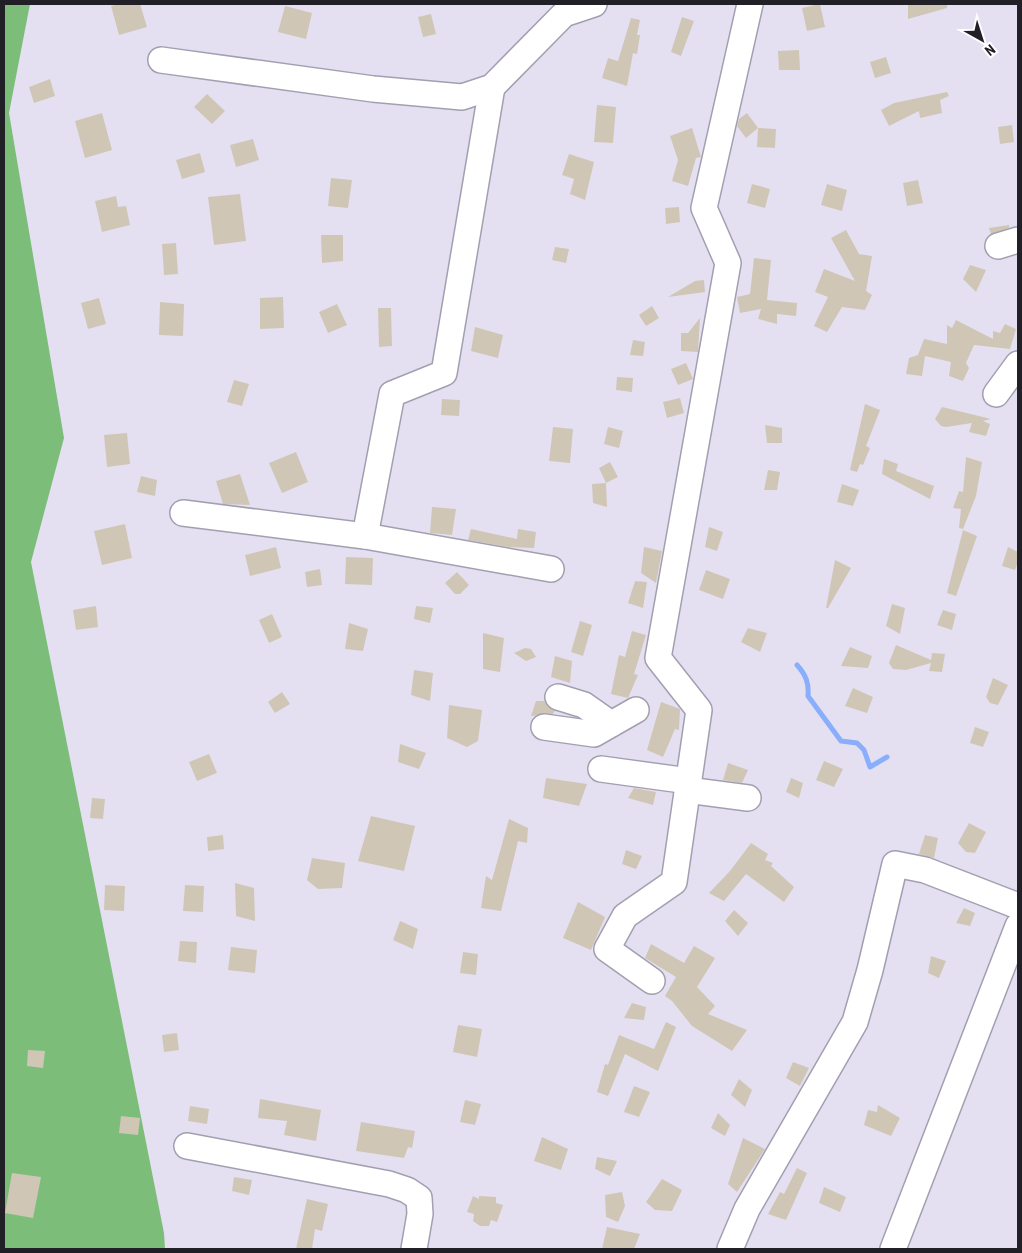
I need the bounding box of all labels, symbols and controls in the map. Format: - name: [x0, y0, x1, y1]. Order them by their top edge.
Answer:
- north arrow: [957, 15, 1007, 65]
- text: N: [982, 41, 999, 59]

